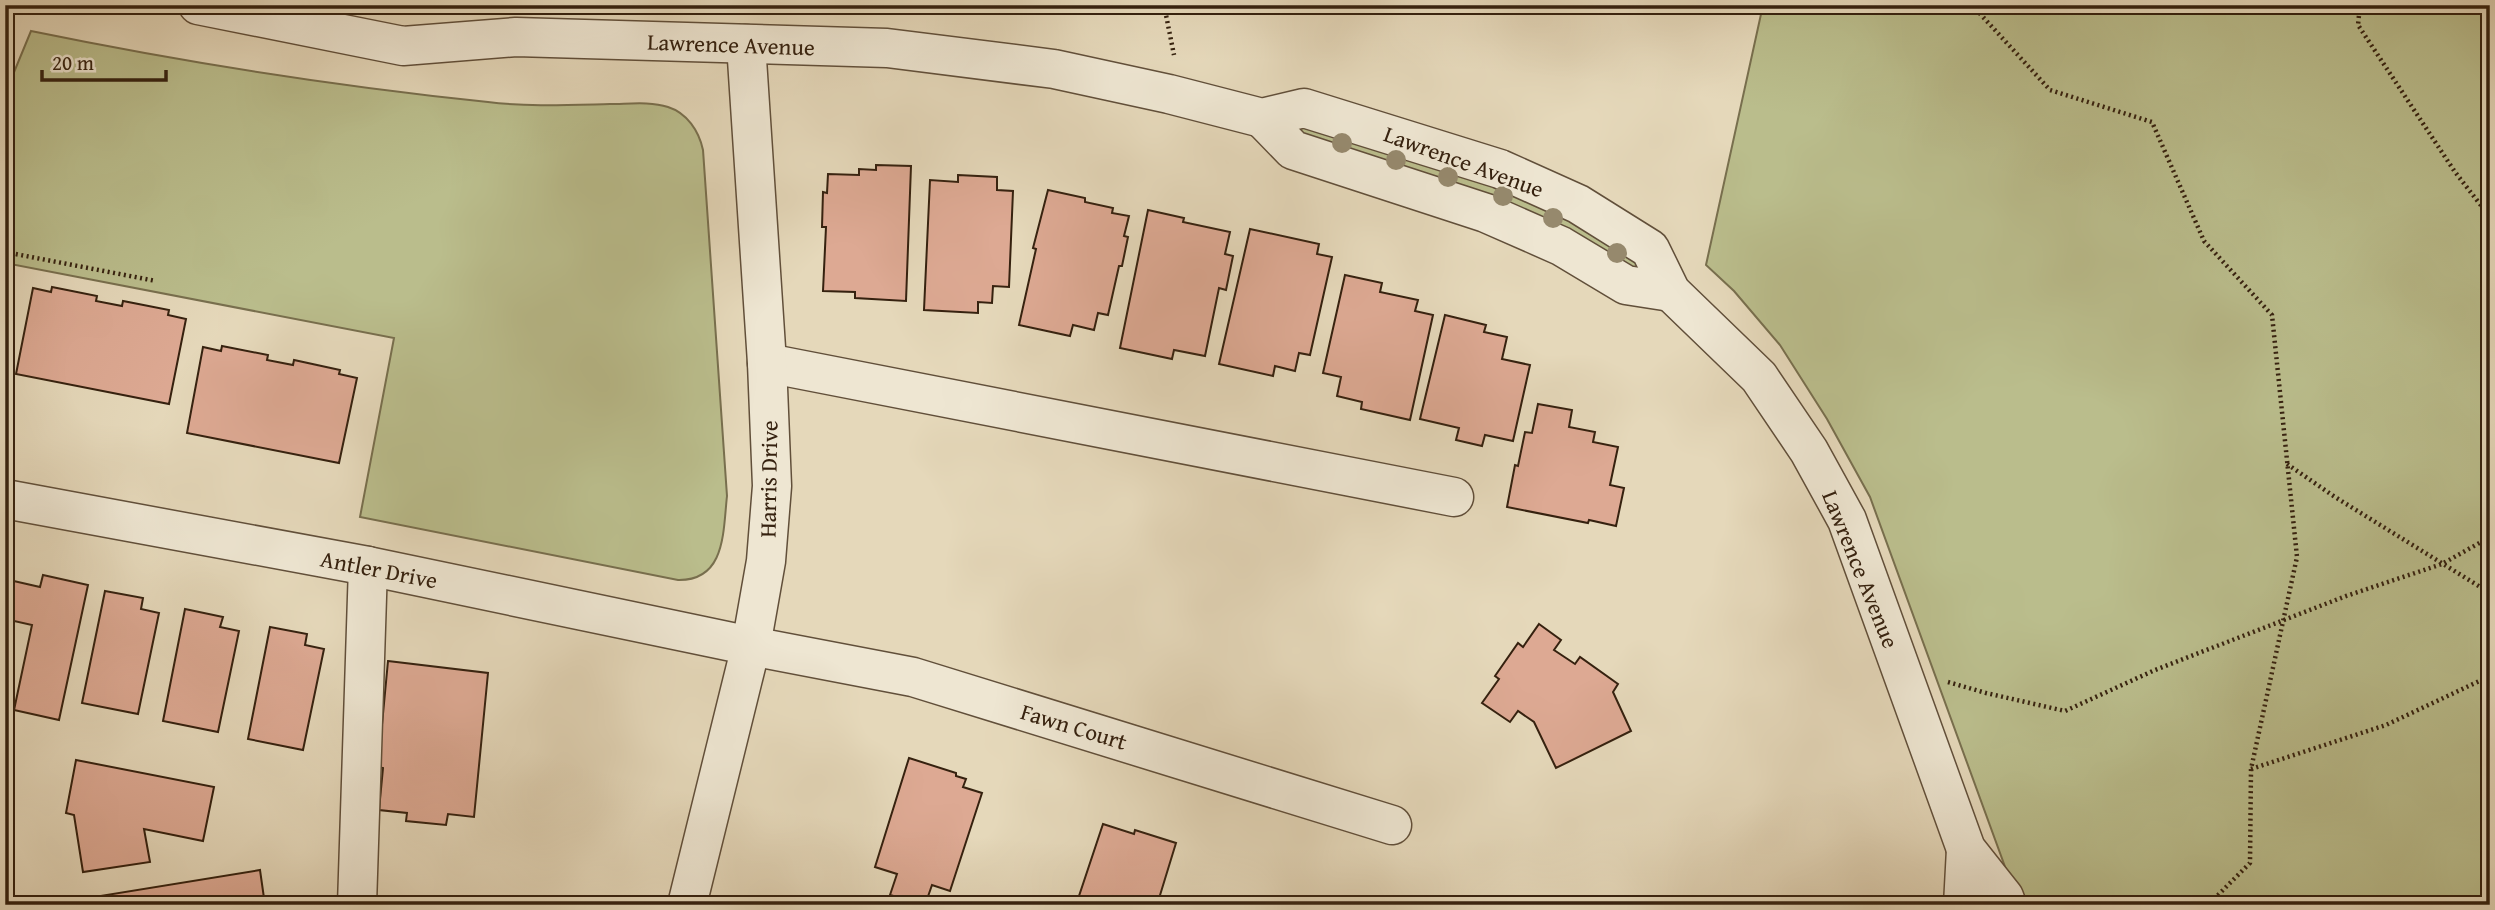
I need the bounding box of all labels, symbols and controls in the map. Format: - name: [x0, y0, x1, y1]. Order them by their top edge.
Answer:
- street label: Lawrence Avenue: [647, 25, 815, 63]
- scale bar: [42, 38, 166, 82]
- text: 20 m: [52, 47, 94, 78]
- street label: Lawrence Avenue: [1380, 117, 1548, 205]
- street label: Harris Drive: [750, 420, 786, 538]
- street label: Lawrence Avenue: [1814, 485, 1908, 653]
- street label: Antler Drive: [318, 542, 440, 596]
- street label: Fawn Court: [1017, 694, 1131, 758]

